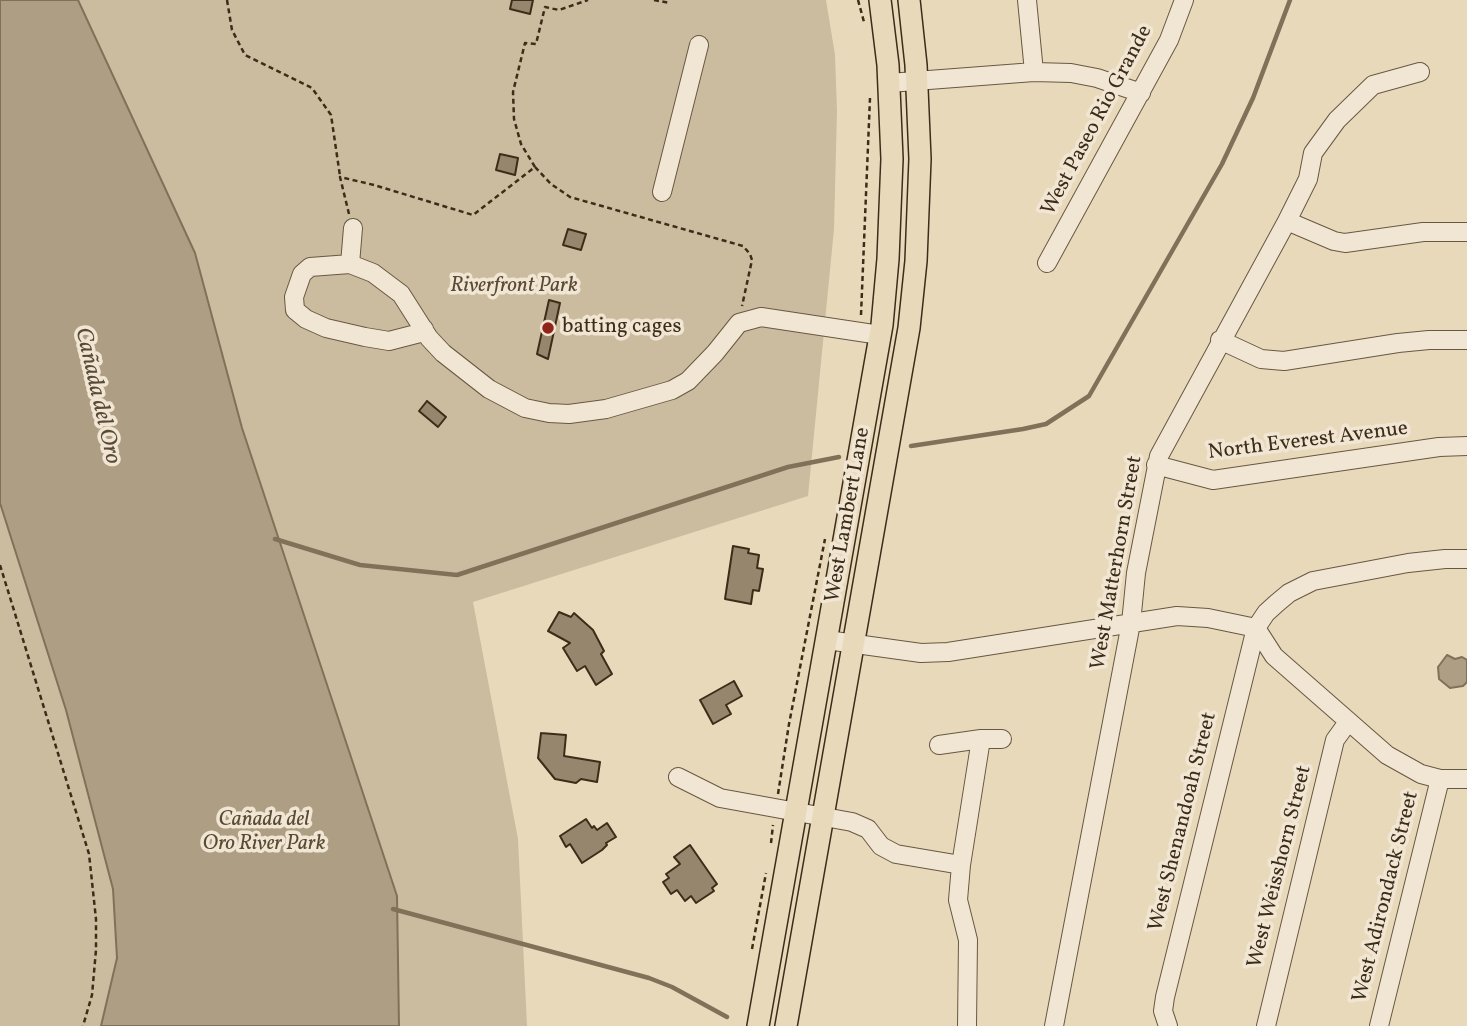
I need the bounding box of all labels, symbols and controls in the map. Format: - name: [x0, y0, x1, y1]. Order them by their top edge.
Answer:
- street label: West Paseo Rio Grande: [1037, 22, 1159, 220]
- park label: Riverfront Park: [450, 274, 578, 300]
- place label: batting cages: [562, 315, 681, 341]
- marker: batting cages: [540, 320, 556, 336]
- water label: Cañada del Oro: [67, 325, 125, 467]
- street label: North Everest Avenue: [1207, 417, 1409, 467]
- street label: West Lambert Lane: [821, 426, 877, 604]
- street label: West Matterhorn Street: [1087, 454, 1149, 672]
- street label: West Shenandoah Street: [1145, 710, 1223, 934]
- street label: West Weisshorn Street: [1244, 763, 1318, 971]
- street label: West Adirondack Street: [1349, 789, 1425, 1005]
- park label: Cañada del Oro River Park: [203, 808, 325, 858]

